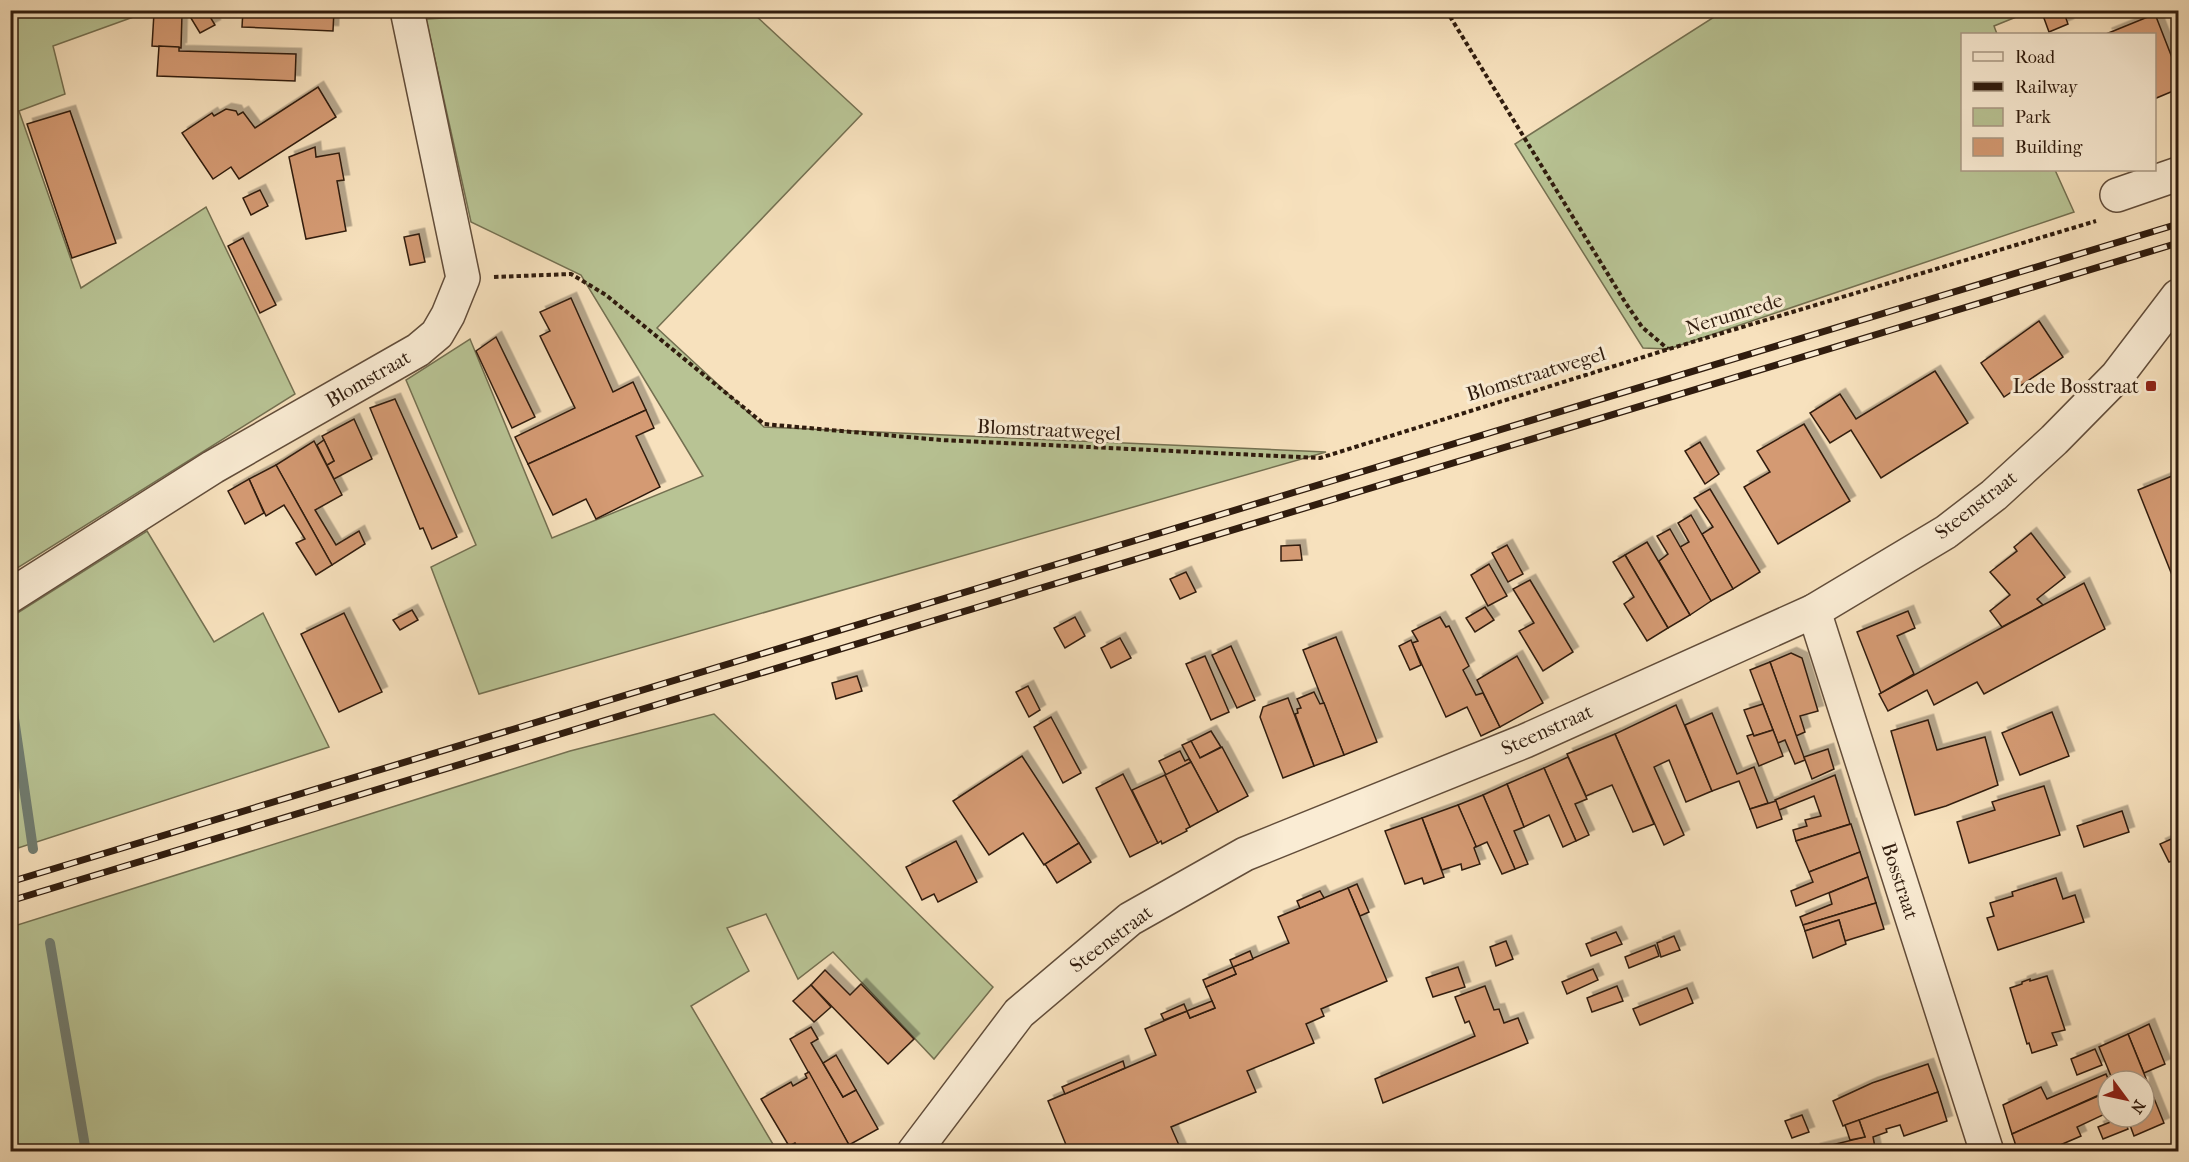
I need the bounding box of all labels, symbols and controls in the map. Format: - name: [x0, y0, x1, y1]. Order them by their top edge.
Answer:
- legend: [1961, 33, 2156, 171]
- text: Road: [2015, 47, 2055, 68]
- text: Railway: [2015, 77, 2079, 98]
- text: Park: [2015, 107, 2052, 128]
- text: Building: [2015, 137, 2083, 158]
- street label: Nerumrede: [1683, 288, 1785, 340]
- street label: Blomstraatwegel: [1464, 342, 1609, 406]
- street label: Blomstraat: [322, 346, 414, 412]
- place label: Lede Bosstraat: [2013, 375, 2139, 398]
- marker: Lede Bosstraat: [2144, 379, 2158, 393]
- street label: Blomstraatwegel: [976, 415, 1122, 445]
- street label: Steenstraat: [1930, 466, 2022, 544]
- street label: Steenstraat: [1498, 700, 1596, 760]
- street label: Bosstraat: [1877, 840, 1923, 922]
- street label: Steenstraat: [1065, 900, 1157, 978]
- north arrow: [2096, 1069, 2156, 1129]
- text: N: [2126, 1097, 2149, 1118]

